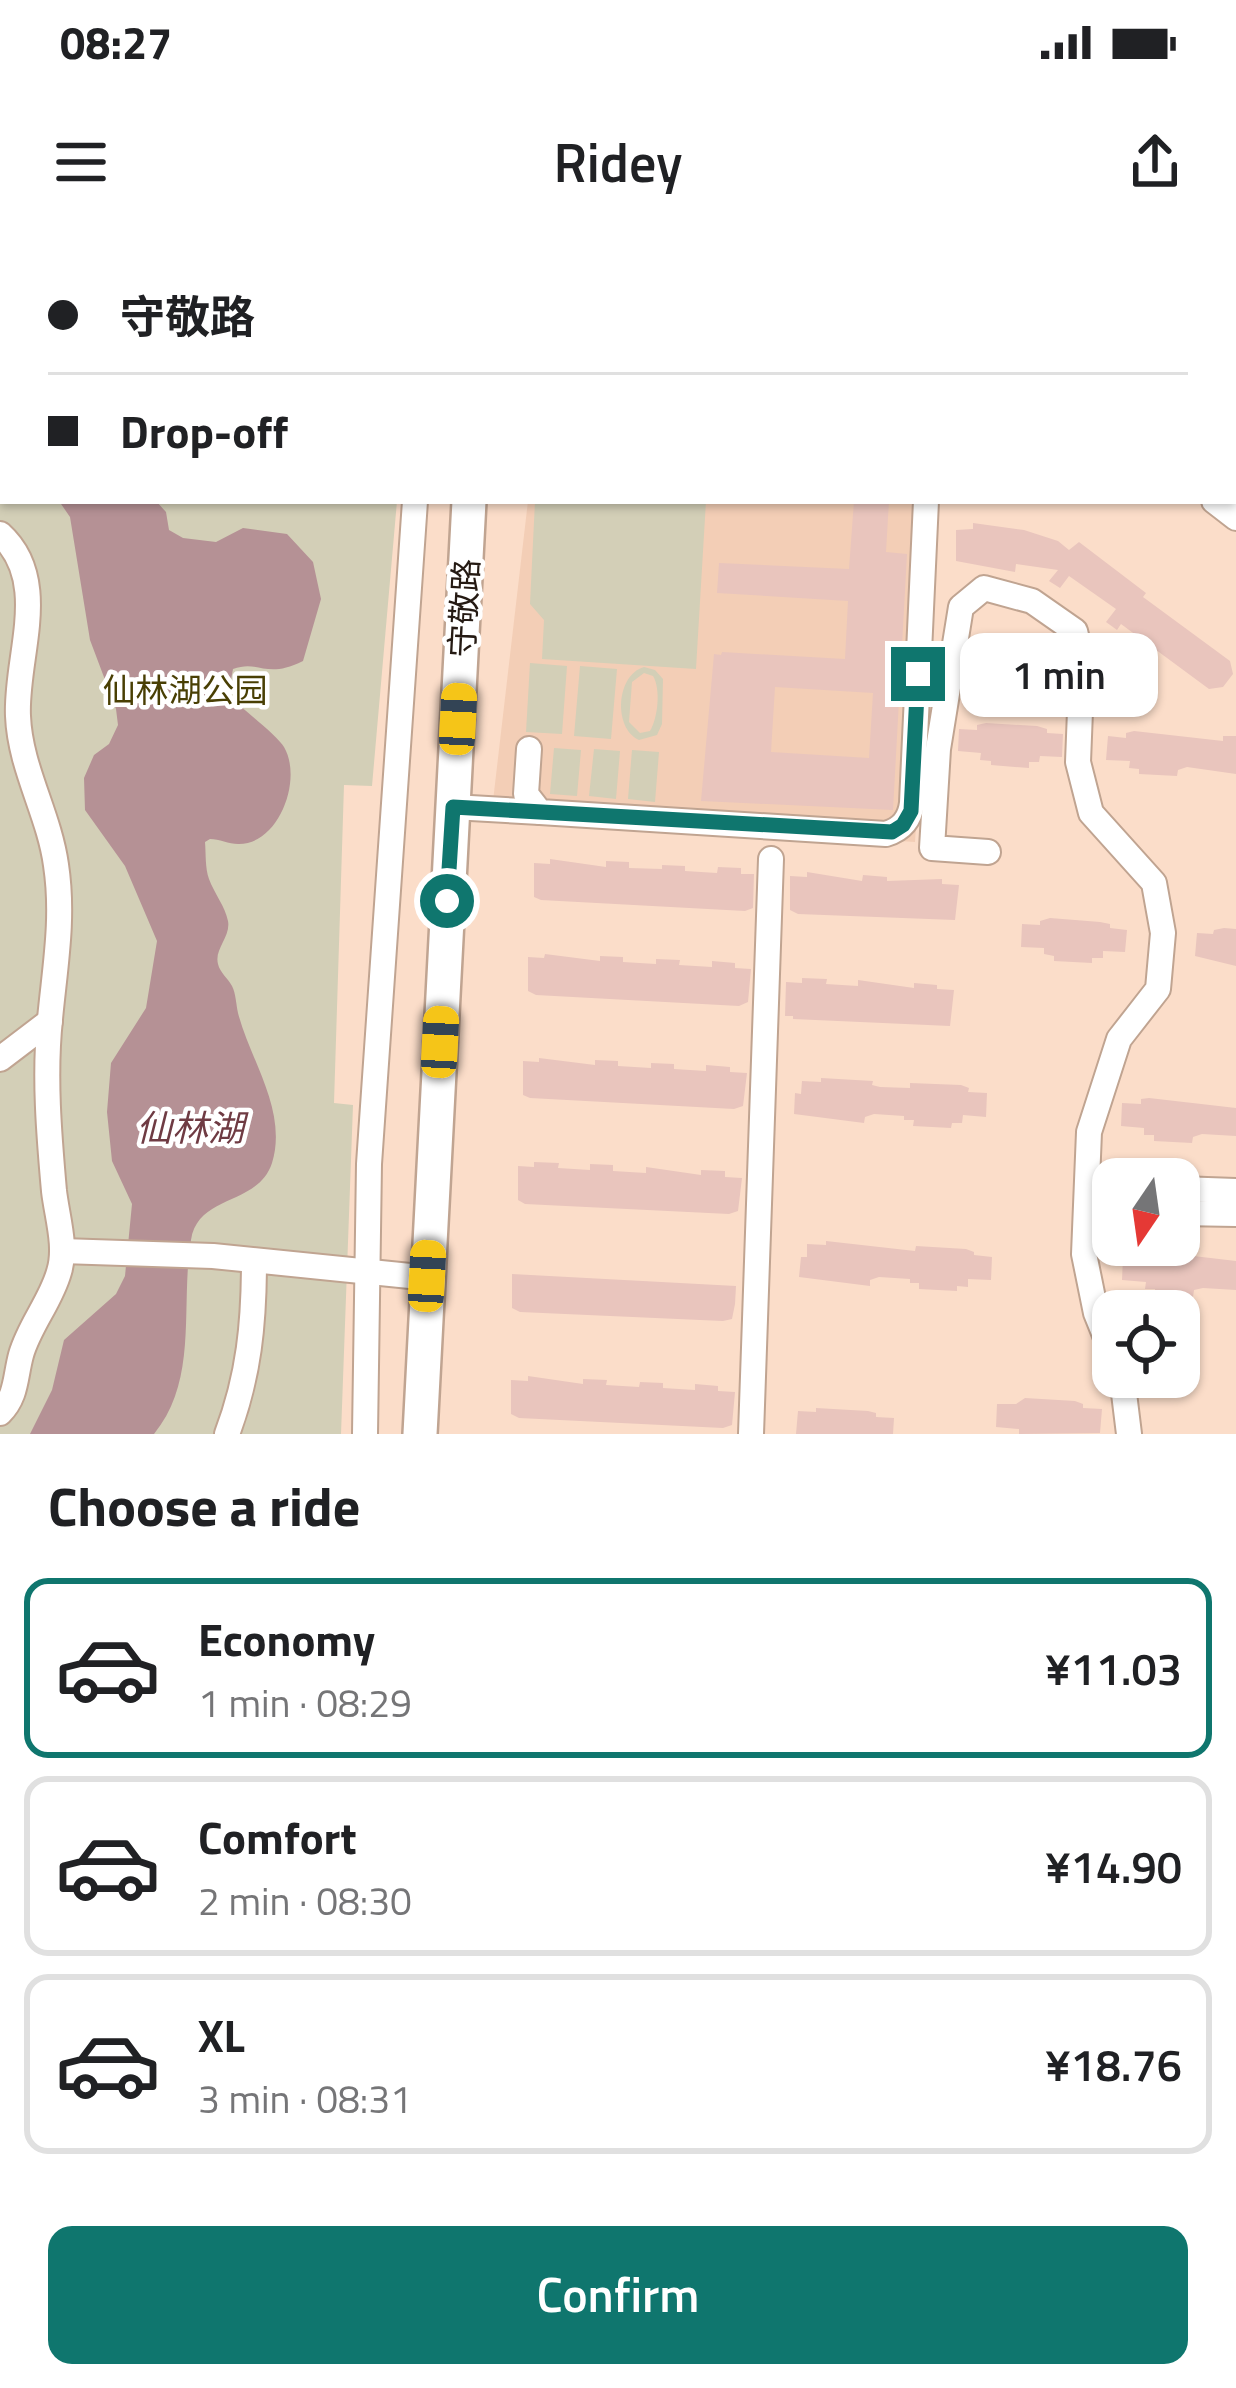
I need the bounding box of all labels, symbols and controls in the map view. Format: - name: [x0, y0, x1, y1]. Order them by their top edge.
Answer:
- text: 08:27: [60, 8, 172, 76]
- text: Ridey: [553, 121, 683, 203]
- icon: menu: [48, 129, 114, 195]
- icon: share: [1122, 129, 1188, 195]
- text: 守敬路: [120, 282, 255, 350]
- text: Drop-off: [120, 397, 288, 465]
- street label: 守敬路: [436, 557, 492, 659]
- callout: 1 min: [960, 632, 1158, 716]
- text: 1 min: [1012, 645, 1106, 704]
- route end: [891, 647, 945, 701]
- park label: 仙林湖公园: [103, 665, 268, 715]
- car: [438, 682, 478, 756]
- route start: [420, 874, 474, 928]
- car: [420, 1005, 460, 1079]
- water label: 仙林湖: [136, 1100, 249, 1155]
- north arrow: [1092, 1158, 1200, 1266]
- map controls: [1092, 1158, 1200, 1398]
- car: [407, 1239, 447, 1313]
- button: locate: [1092, 1290, 1200, 1398]
- text: Choose a ride: [48, 1465, 360, 1547]
- text: Economy: [198, 1605, 375, 1673]
- icon: car: [54, 1614, 162, 1722]
- text: ¥11.03: [1045, 1634, 1182, 1702]
- text: 1 min · 08:29: [198, 1673, 412, 1732]
- text: Comfort: [198, 1803, 357, 1871]
- icon: car: [54, 1812, 162, 1920]
- text: ¥14.90: [1045, 1832, 1182, 1900]
- text: 2 min · 08:30: [198, 1871, 412, 1930]
- text: XL: [198, 2001, 245, 2069]
- icon: car: [54, 2010, 162, 2118]
- text: ¥18.76: [1045, 2030, 1182, 2098]
- text: 3 min · 08:31: [198, 2069, 412, 2128]
- button: Confirm: [48, 2226, 1188, 2364]

